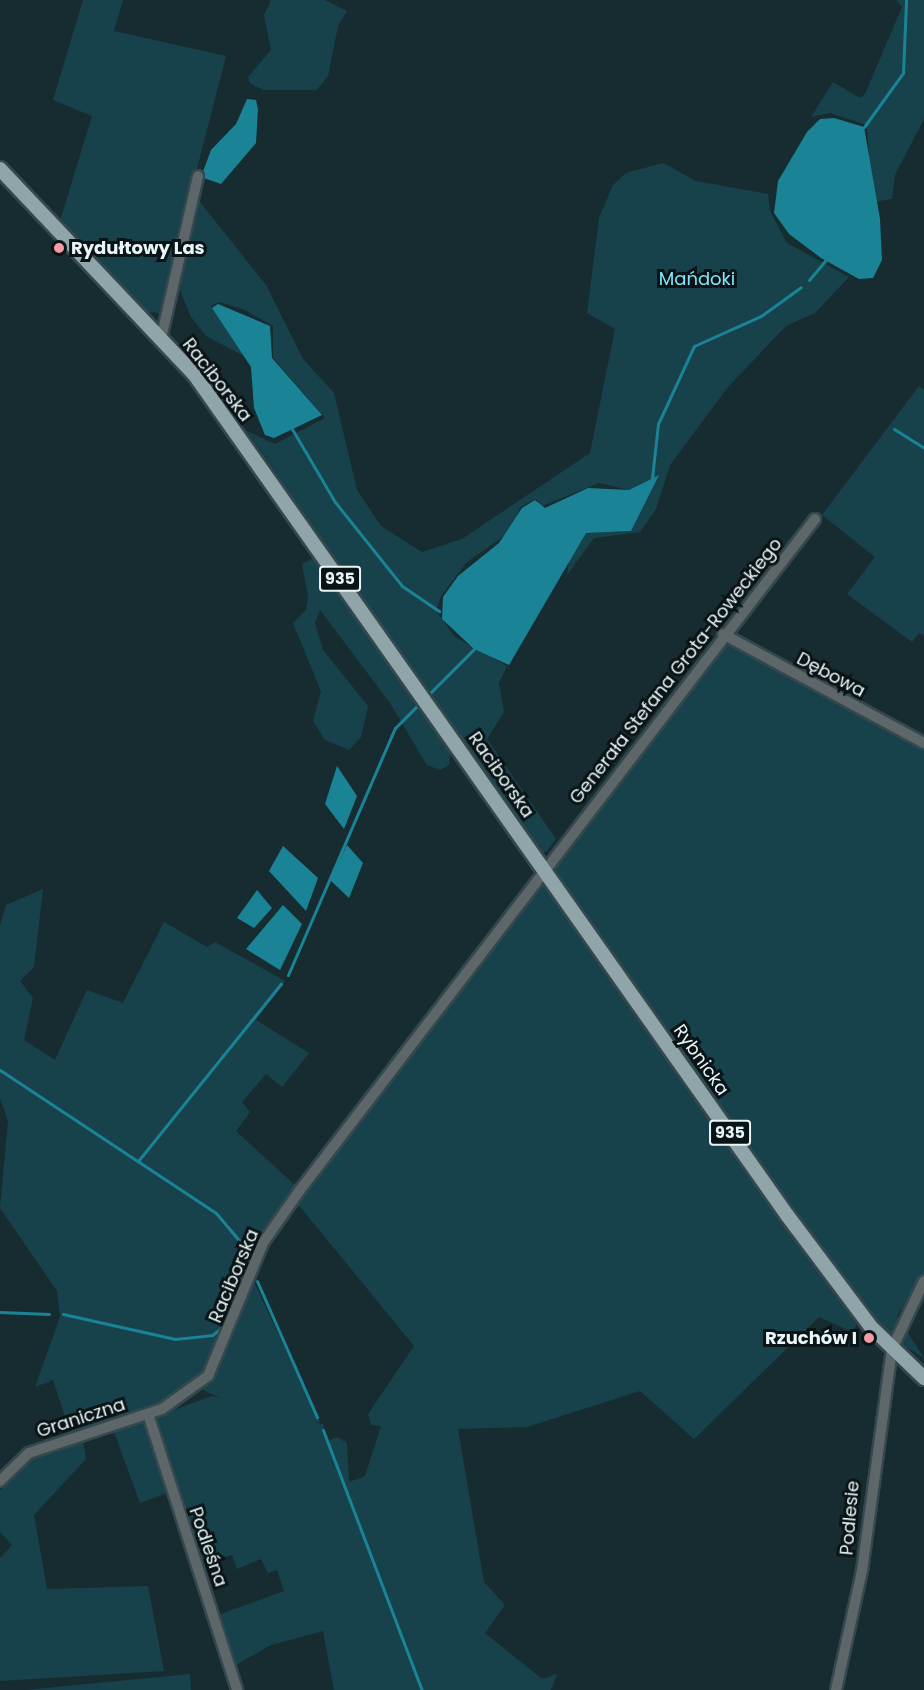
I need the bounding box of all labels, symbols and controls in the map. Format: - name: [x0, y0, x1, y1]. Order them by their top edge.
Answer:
- place label: Rydułtowy Las: [71, 237, 205, 259]
- marker: Rydułtowy Las: [52, 241, 66, 255]
- park label: Mańdoki: [659, 268, 735, 290]
- street label: Raciborska: [178, 334, 256, 426]
- street label: Generała Stefana Grota-Roweckiego: [565, 534, 787, 808]
- road number: 935: [319, 566, 361, 592]
- street label: Dębowa: [793, 648, 869, 702]
- street label: Raciborska: [464, 728, 538, 822]
- street label: Rybnicka: [669, 1020, 733, 1100]
- road number: 935: [709, 1120, 751, 1146]
- street label: Raciborska: [205, 1226, 263, 1326]
- place label: Rzuchów I: [765, 1327, 857, 1349]
- marker: Rzuchów I: [862, 1331, 876, 1345]
- street label: Graniczna: [34, 1394, 128, 1442]
- street label: Podlesie: [836, 1480, 864, 1556]
- street label: Podleśna: [184, 1504, 232, 1590]

